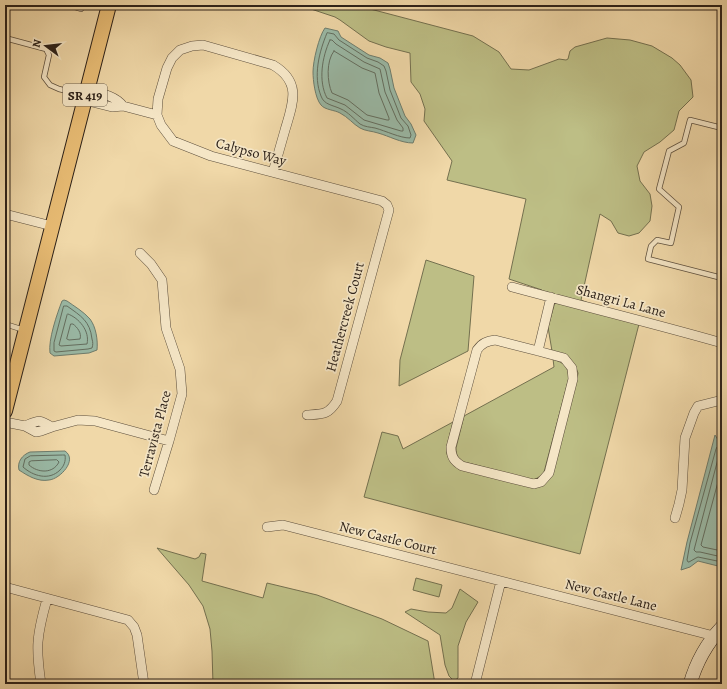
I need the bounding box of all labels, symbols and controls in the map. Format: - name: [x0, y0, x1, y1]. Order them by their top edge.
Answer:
- north arrow: [26, 26, 66, 66]
- text: N: [29, 38, 45, 49]
- road number: SR 419: [63, 84, 107, 106]
- street label: Calypso Way: [214, 133, 289, 171]
- street label: Heathercreek Court: [321, 260, 369, 374]
- street label: Shangri La Lane: [574, 280, 668, 322]
- street label: Terravista Place: [134, 388, 176, 480]
- street label: New Castle Court: [337, 517, 439, 559]
- street label: New Castle Lane: [563, 574, 659, 616]

